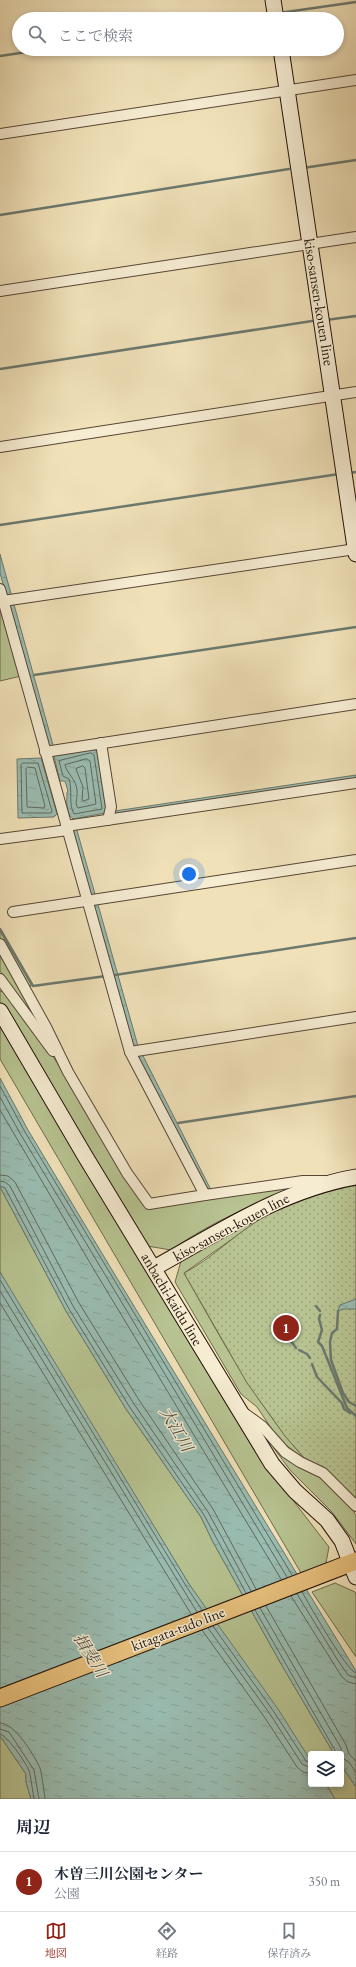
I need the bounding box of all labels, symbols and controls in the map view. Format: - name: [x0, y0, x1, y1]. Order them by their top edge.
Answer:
- search box: [12, 12, 344, 56]
- icon: search: [26, 23, 48, 45]
- text: ここで検索: [58, 26, 133, 45]
- street label: kiso-sansen-kouen line: [300, 237, 339, 367]
- your location: [179, 864, 199, 884]
- street label: kiso-sansen-kouen line: [169, 1188, 292, 1265]
- street label: anbachi-kaidu line: [137, 1249, 208, 1349]
- pin: 1: [273, 1313, 299, 1343]
- water label: 大江川: [155, 1403, 199, 1457]
- street label: kitagata-tado line: [128, 1602, 227, 1655]
- water label: 揖斐川: [69, 1629, 113, 1683]
- map controls: [308, 1751, 344, 1787]
- button: layers: [308, 1751, 344, 1787]
- text: 周辺: [16, 1816, 50, 1838]
- text: 木曽三川公園センター: [54, 1864, 203, 1883]
- text: 1: [26, 1873, 32, 1890]
- text: 350 m: [309, 1873, 340, 1890]
- text: 公園: [54, 1885, 80, 1902]
- tab: 地図: [45, 1920, 67, 1960]
- tab: 経路: [156, 1920, 178, 1960]
- tab: 保存済み: [267, 1920, 311, 1960]

